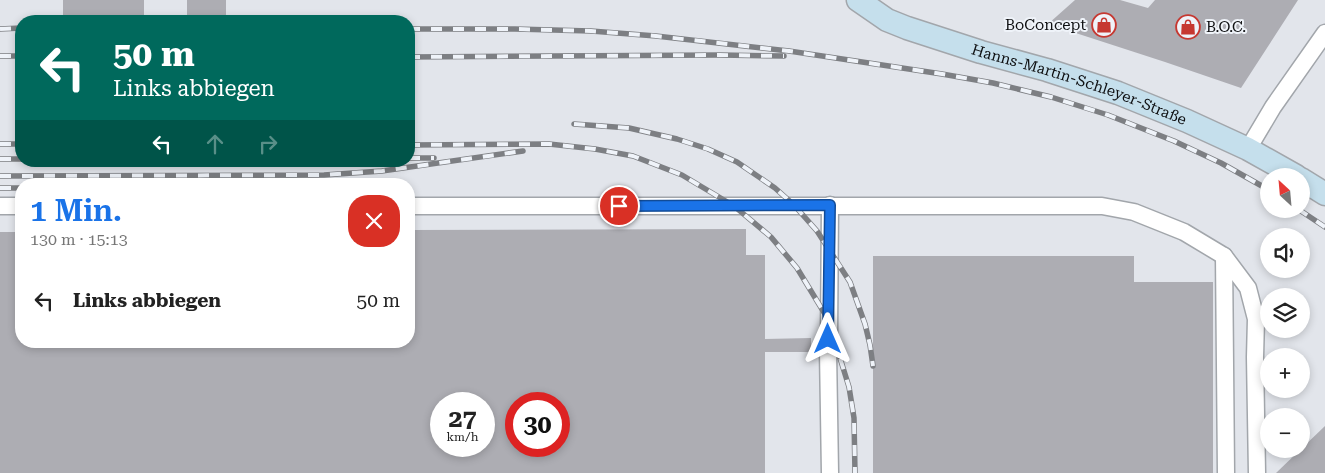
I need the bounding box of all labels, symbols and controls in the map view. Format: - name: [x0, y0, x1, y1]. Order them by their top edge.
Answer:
- shop icon: BoConcept: [1091, 12, 1117, 38]
- shop icon: B.O.C.: [1175, 14, 1201, 40]
- place label: BoConcept: [1005, 16, 1086, 34]
- place label: B.O.C.: [1206, 18, 1246, 36]
- text: 50 m: [113, 34, 195, 75]
- icon: left: [30, 35, 95, 100]
- street label: Hanns-Martin-Schleyer-Straße: [969, 41, 1189, 129]
- text: Links abbiegen: [113, 76, 275, 101]
- icon: left: [148, 130, 176, 158]
- icon: ahead: [201, 130, 229, 158]
- icon: right: [254, 130, 282, 158]
- north arrow: [1260, 168, 1310, 218]
- map controls: [1260, 168, 1310, 458]
- pin: [598, 185, 640, 227]
- icon: arrive: [605, 192, 633, 220]
- text: 1 Min.: [30, 193, 122, 228]
- button: close: [348, 195, 400, 247]
- button: sound: [1260, 228, 1310, 278]
- text: 130 m · 15:13: [30, 230, 128, 249]
- icon: left: [30, 287, 58, 315]
- button: layers: [1260, 288, 1310, 338]
- text: Links abbiegen: [73, 289, 221, 312]
- text: 50 m: [357, 289, 400, 312]
- position arrow: [801, 312, 853, 364]
- button: +: [1260, 348, 1310, 398]
- speed limit sign: 30: [505, 392, 570, 457]
- text: 27: [448, 404, 477, 433]
- button: −: [1260, 408, 1310, 458]
- text: km/h: [446, 430, 479, 444]

